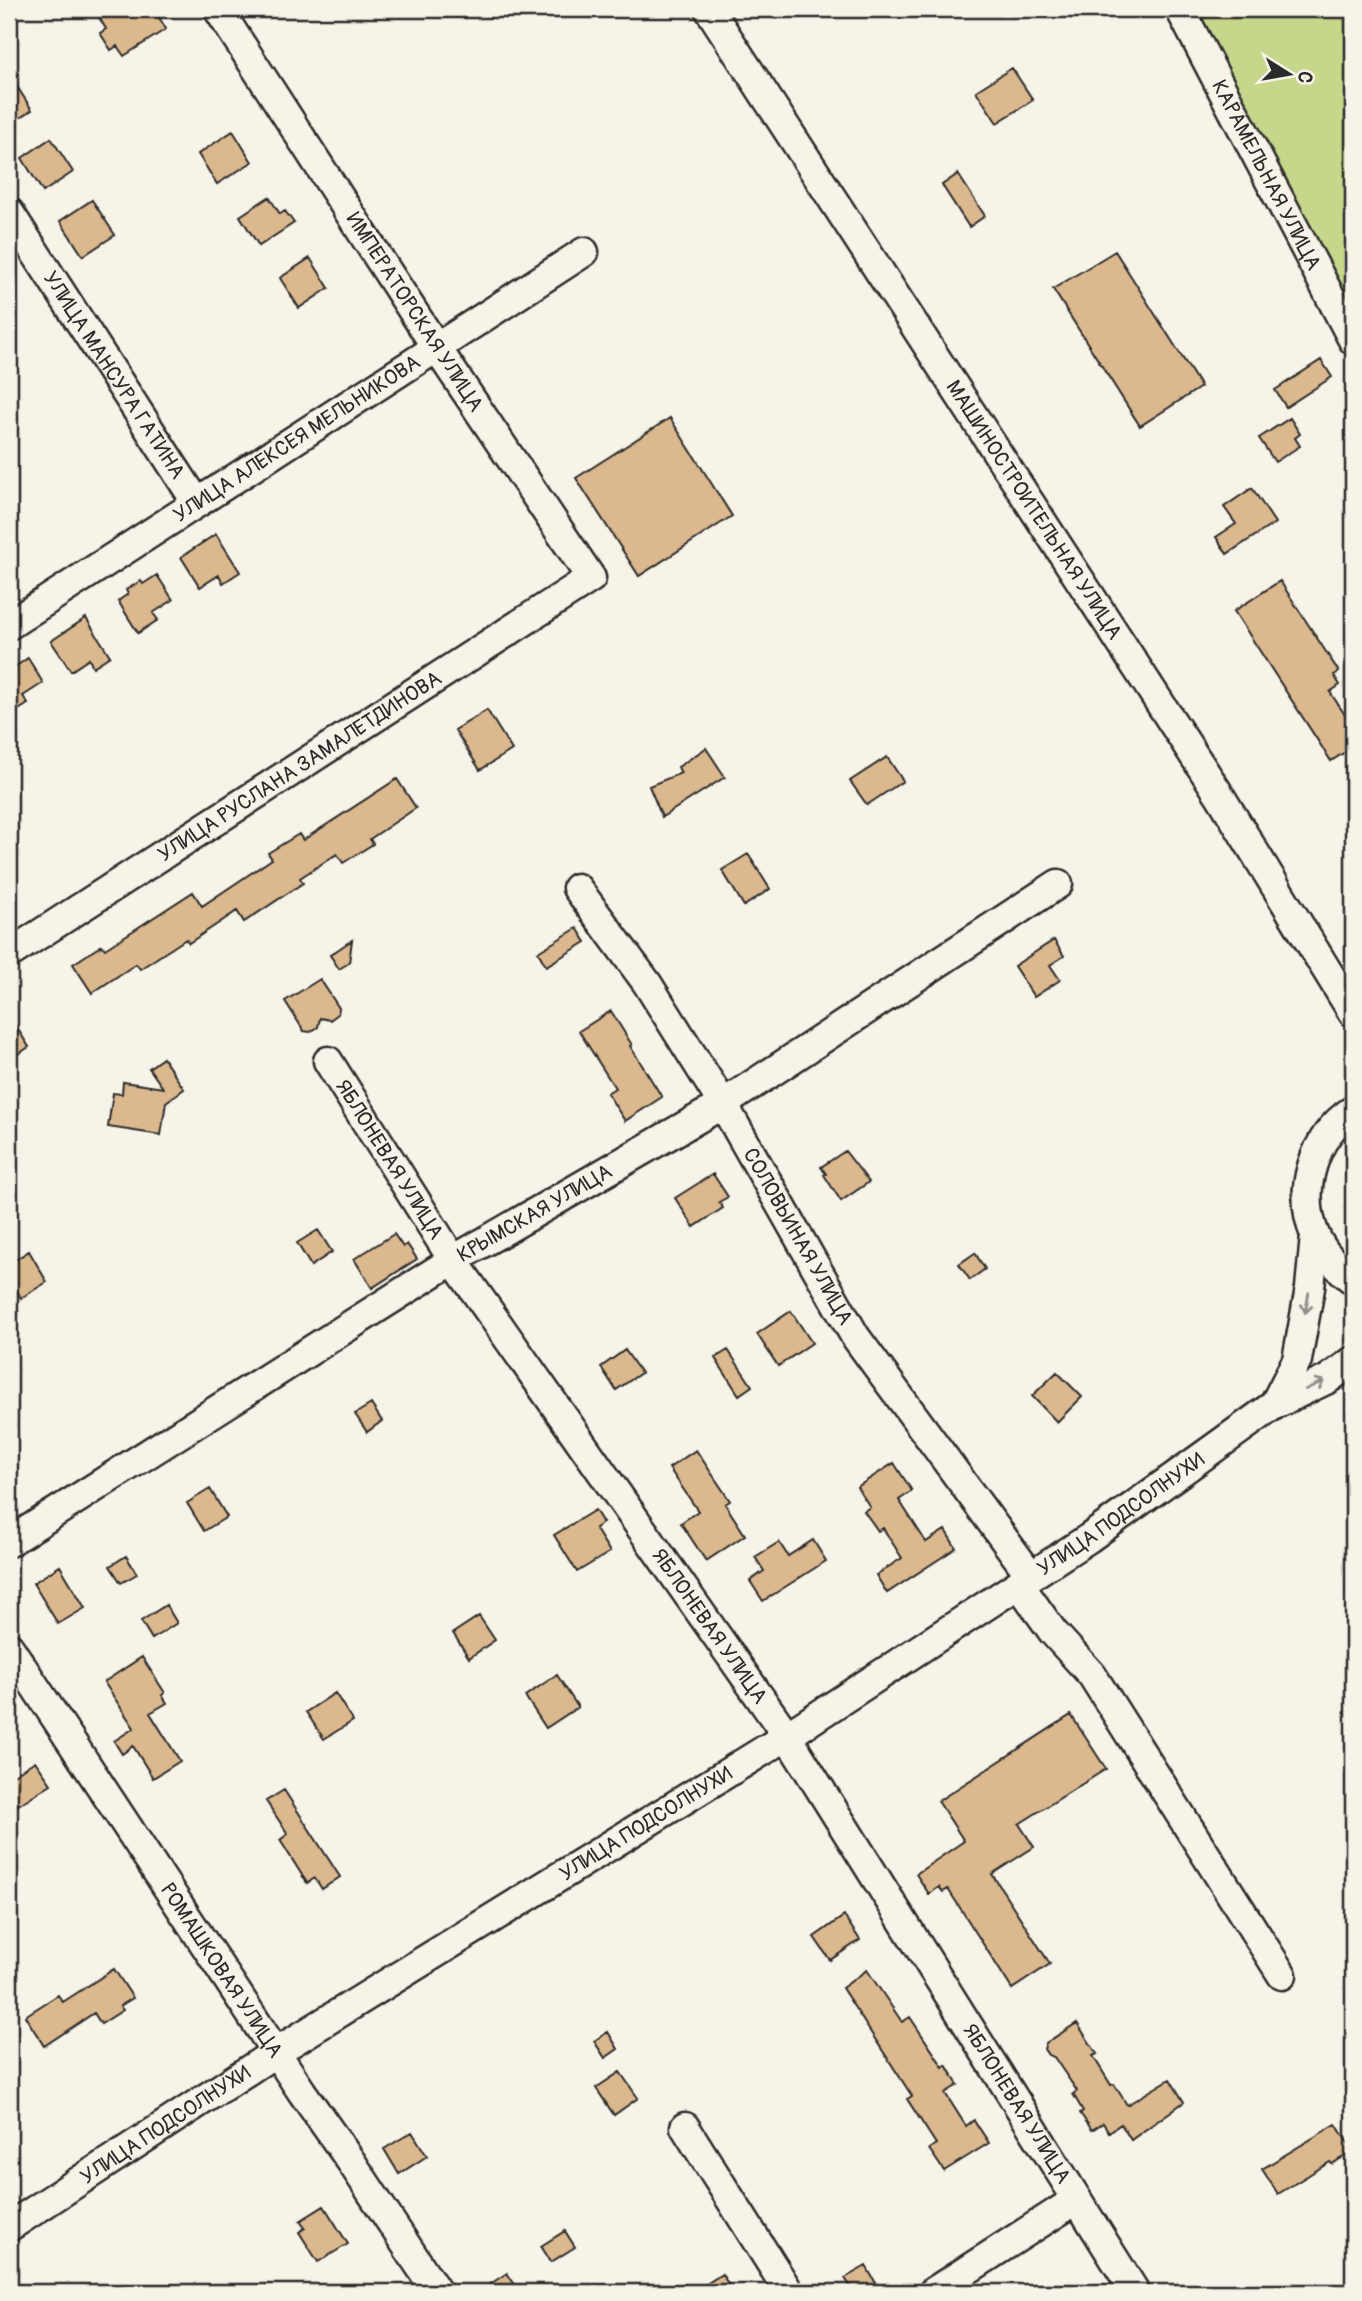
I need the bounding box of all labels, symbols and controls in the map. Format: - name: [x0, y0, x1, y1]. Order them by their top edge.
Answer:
- north arrow: [1254, 38, 1324, 108]
- text: С: [1292, 69, 1318, 85]
- street label: КАРАМЕЛЬНАЯ УЛИЦА: [1205, 75, 1327, 275]
- street label: ИМПЕРАТОРСКАЯ УЛИЦА: [340, 207, 489, 417]
- street label: УЛИЦА МАНСУРА ГАТИНА: [37, 266, 191, 484]
- street label: УЛИЦА АЛЕКСЕЯ МЕЛЬНИКОВА: [168, 349, 426, 529]
- street label: МАШИНОСТРОИТЕЛЬНАЯ УЛИЦА: [940, 375, 1128, 645]
- street label: УЛИЦА РУСЛАНА ЗАМАЛЕТДИНОВА: [153, 665, 447, 868]
- street label: ЯБЛОНЕВАЯ УЛИЦА: [329, 1075, 450, 1244]
- street label: СОЛОВЬИНАЯ УЛИЦА: [737, 1143, 859, 1330]
- street label: КРЫМСКАЯ УЛИЦА: [452, 1158, 617, 1269]
- one-way arrow: [1300, 1291, 1313, 1314]
- one-way arrow: [1304, 1378, 1325, 1392]
- street label: УЛИЦА ПОДСОЛНУХИ: [1032, 1446, 1210, 1582]
- street label: ЯБЛОНЕВАЯ УЛИЦА: [646, 1543, 773, 1709]
- street label: УЛИЦА ПОДСОЛНУХИ: [555, 1760, 737, 1887]
- street label: РОМАШКОВАЯ УЛИЦА: [154, 1878, 289, 2063]
- street label: ЯБЛОНЕВАЯ УЛИЦА: [956, 2019, 1077, 2189]
- street label: УЛИЦА ПОДСОЛНУХИ: [75, 2059, 256, 2191]

